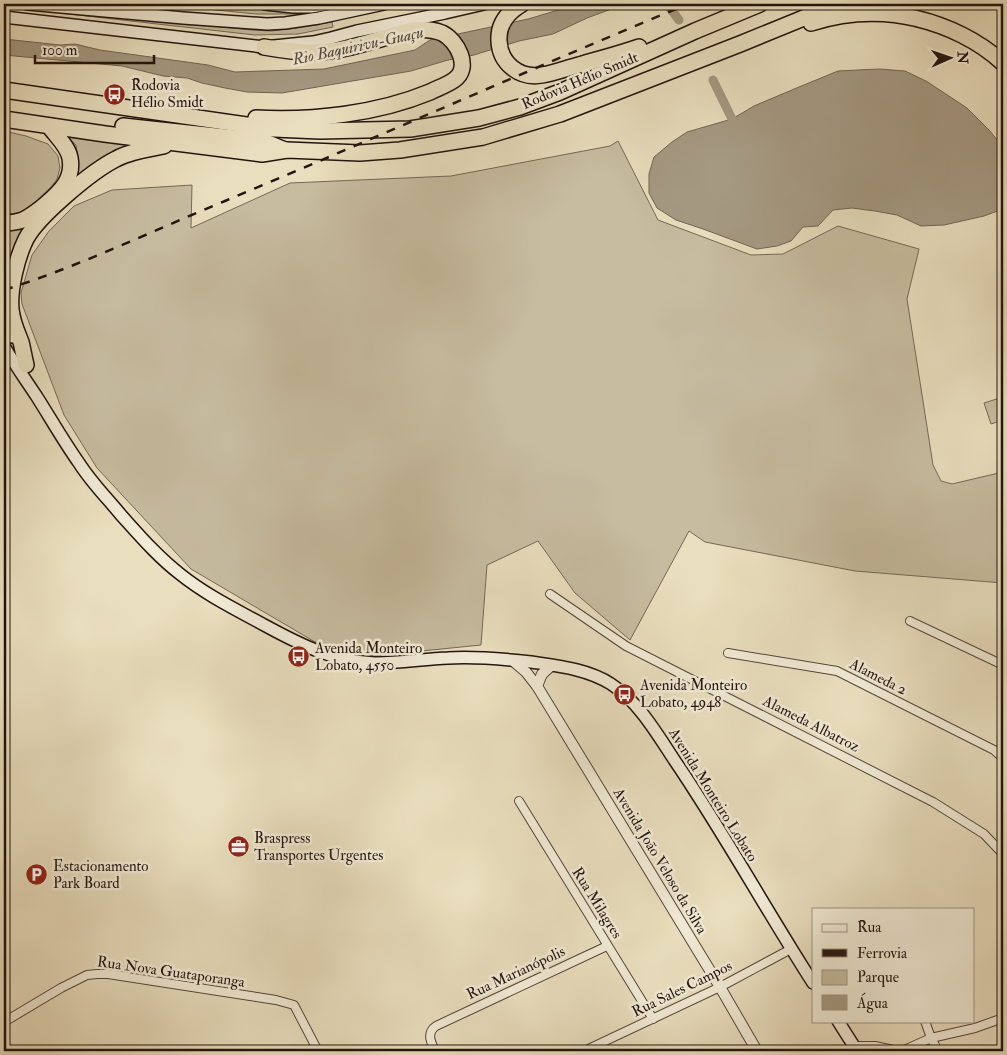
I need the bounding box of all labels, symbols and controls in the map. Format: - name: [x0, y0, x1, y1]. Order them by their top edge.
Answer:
- water label: Rio Baquirivu-Guaçu: [290, 22, 426, 70]
- scale bar: [35, 32, 154, 64]
- north arrow: [924, 32, 974, 82]
- text: 100 m: [42, 41, 78, 60]
- street label: Rodovia Hélio Smidt: [519, 48, 641, 114]
- text: N: [954, 50, 971, 65]
- place label: Rodovia Hélio Smidt: [131, 76, 204, 112]
- bus stop icon: Rodovia Hélio Smidt: [103, 82, 127, 106]
- place label: Avenida Monteiro Lobato, 4550: [314, 639, 422, 675]
- bus stop icon: Avenida Monteiro Lobato, 4550: [287, 645, 311, 669]
- street label: Alameda 2: [845, 654, 910, 700]
- place label: Avenida Monteiro Lobato, 4948: [639, 676, 747, 712]
- bus stop icon: Avenida Monteiro Lobato, 4948: [612, 682, 636, 706]
- street label: Alameda Albatroz: [759, 691, 862, 756]
- street label: Avenida Monteiro Lobato: [664, 724, 762, 865]
- street label: Avenida João Veloso da Silva: [607, 784, 712, 939]
- place label: Braspress Transportes Urgentes: [254, 829, 383, 866]
- office icon: Braspress Transportes Urgentes: [226, 835, 250, 859]
- place label: Estacionamento Park Board: [53, 857, 149, 893]
- parking icon: Estacionamento Park Board: [25, 863, 49, 887]
- street label: Rua Milagres: [568, 864, 626, 942]
- legend: [812, 908, 974, 1022]
- text: Rua: [857, 918, 882, 937]
- street label: Rua Marianópolis: [464, 942, 569, 1005]
- text: Ferrovia: [857, 944, 908, 963]
- street label: Rua Nova Guataporanga: [96, 952, 247, 993]
- street label: Rua Sales Campos: [629, 957, 736, 1022]
- text: Parque: [857, 968, 899, 987]
- text: Água: [856, 992, 889, 1013]

